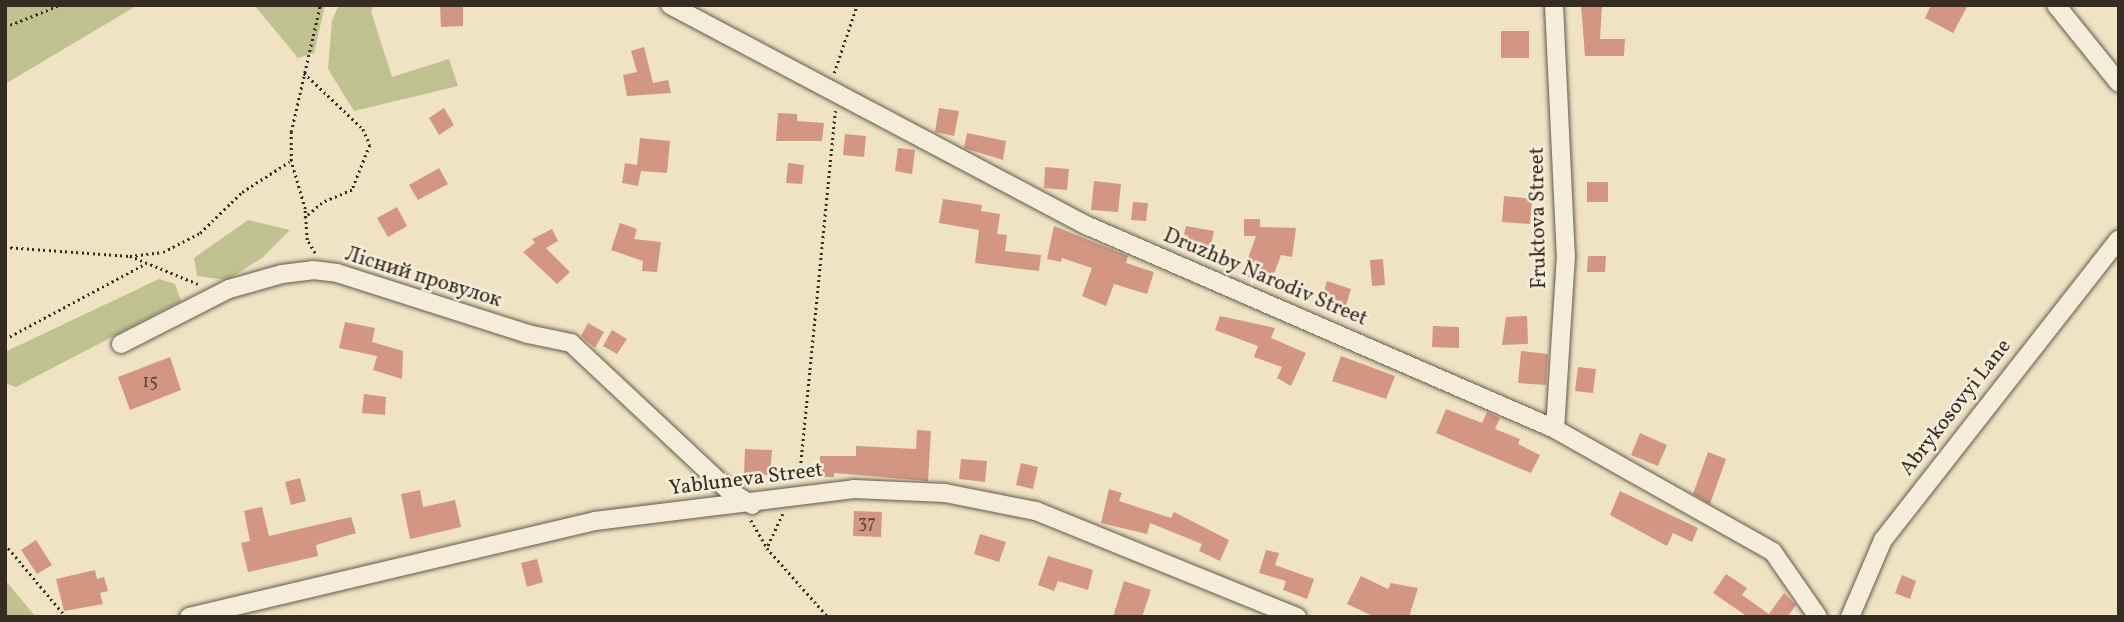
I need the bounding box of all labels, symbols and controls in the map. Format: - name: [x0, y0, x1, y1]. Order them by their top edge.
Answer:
- street label: Fruktova Street: [1525, 147, 1553, 289]
- street label: Druzhby Narodiv Street: [1159, 223, 1371, 333]
- street label: Лісний провулок: [342, 242, 504, 314]
- street label: Abrykosovyi Lane: [1895, 335, 2017, 481]
- house number: 15: [142, 372, 158, 394]
- street label: Yabluneva Street: [668, 458, 824, 502]
- house number: 37: [858, 513, 876, 535]

